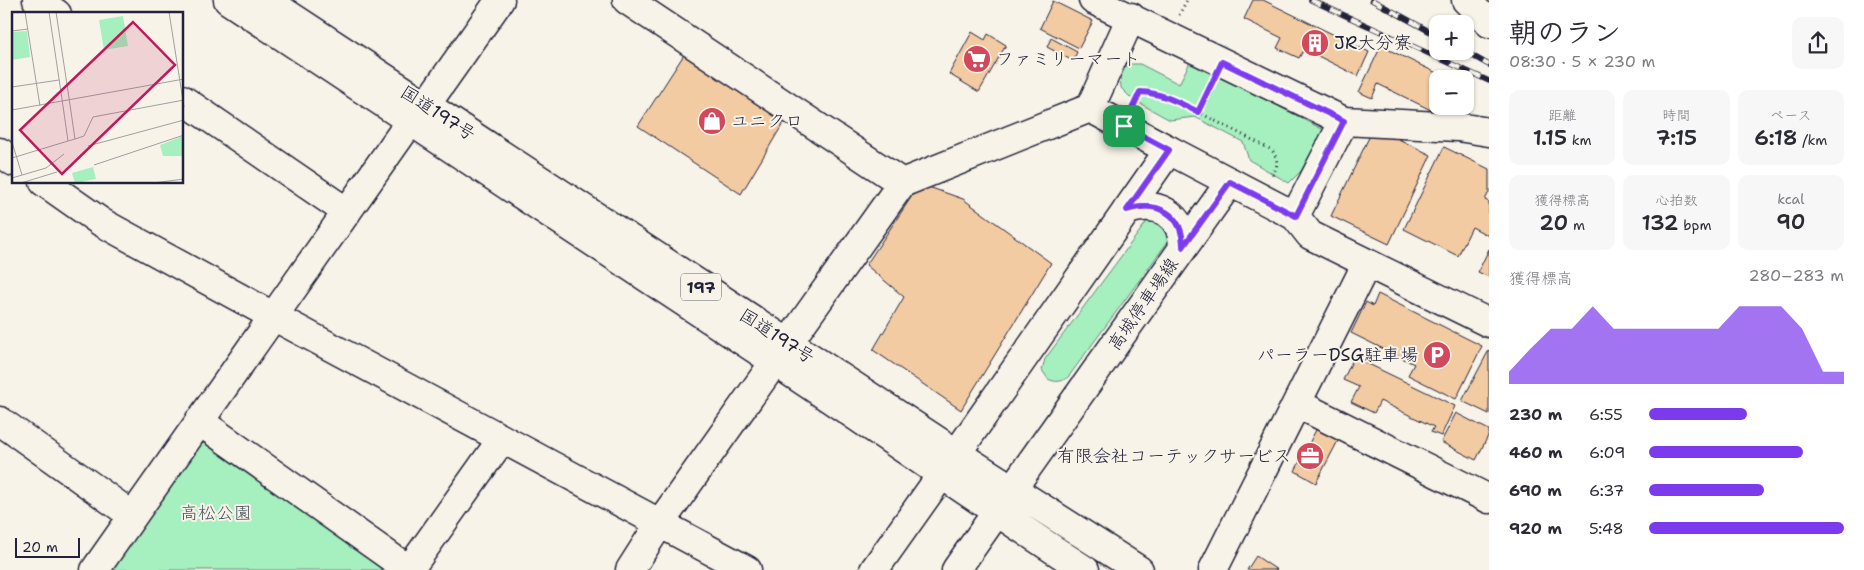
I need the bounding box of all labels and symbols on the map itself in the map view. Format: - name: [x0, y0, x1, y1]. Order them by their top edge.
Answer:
- inset map: [12, 12, 184, 184]
- building icon: JR大分寮: [1300, 28, 1330, 58]
- place label: JR大分寮: [1334, 31, 1411, 55]
- supermarket icon: ファミリーマート: [962, 44, 992, 74]
- place label: ファミリーマート: [996, 47, 1140, 71]
- street label: 国道197号: [396, 80, 480, 146]
- pin: [1103, 105, 1145, 147]
- shop icon: ユニクロ: [697, 106, 727, 136]
- place label: ユニクロ: [731, 109, 803, 133]
- street label: 高城停車場線: [1102, 253, 1184, 355]
- road number: 197: [681, 274, 721, 300]
- street label: 国道197号: [735, 303, 819, 369]
- parking icon: パーラーDSG駐車場: [1422, 340, 1452, 370]
- place label: パーラーDSG駐車場: [1257, 343, 1418, 367]
- office icon: 有限会社コーテックサービス: [1295, 441, 1325, 471]
- place label: 有限会社コーテックサービス: [1057, 444, 1291, 468]
- park label: 高松公園: [180, 501, 252, 525]
- scale bar: [15, 535, 80, 558]

